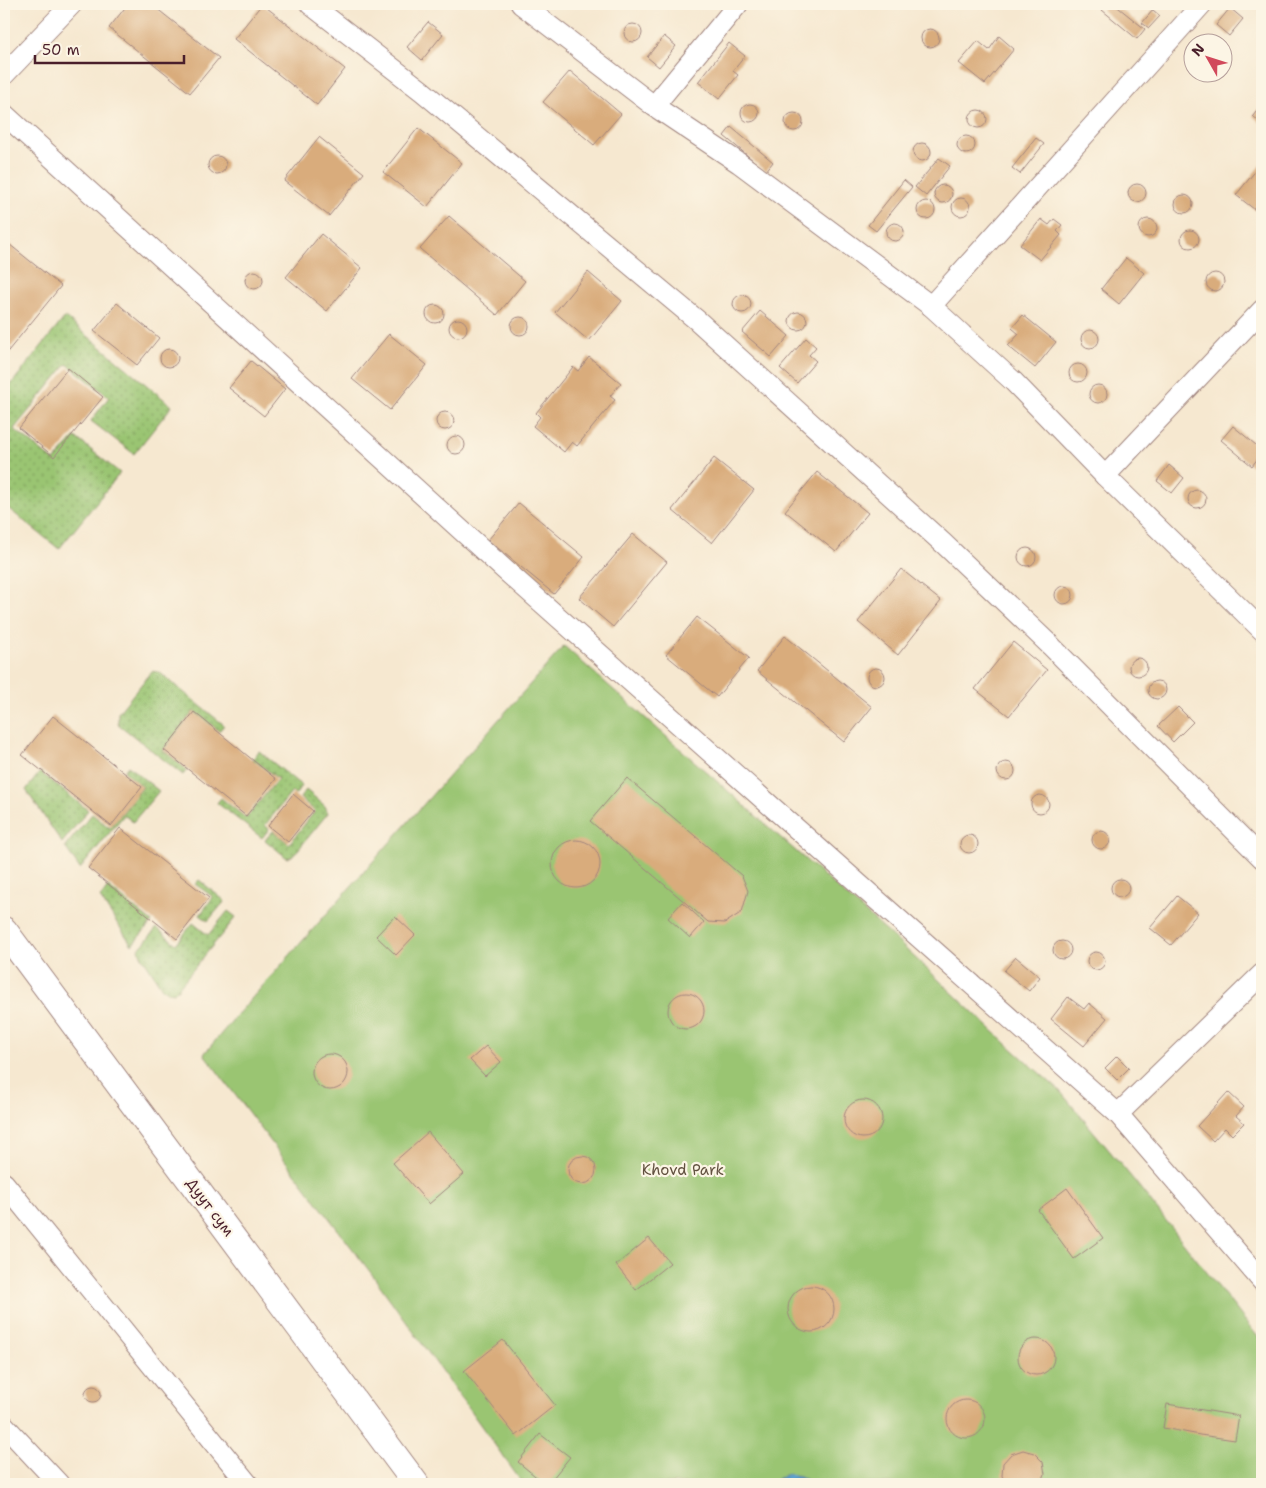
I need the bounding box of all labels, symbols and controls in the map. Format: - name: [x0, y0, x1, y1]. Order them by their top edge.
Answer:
- scale bar: [35, 32, 184, 64]
- north arrow: [1184, 32, 1234, 82]
- text: 50 m: [42, 40, 80, 60]
- text: N: [1187, 40, 1208, 60]
- park label: Khovd Park: [642, 1160, 724, 1180]
- street label: Дуут сум: [181, 1174, 239, 1241]

